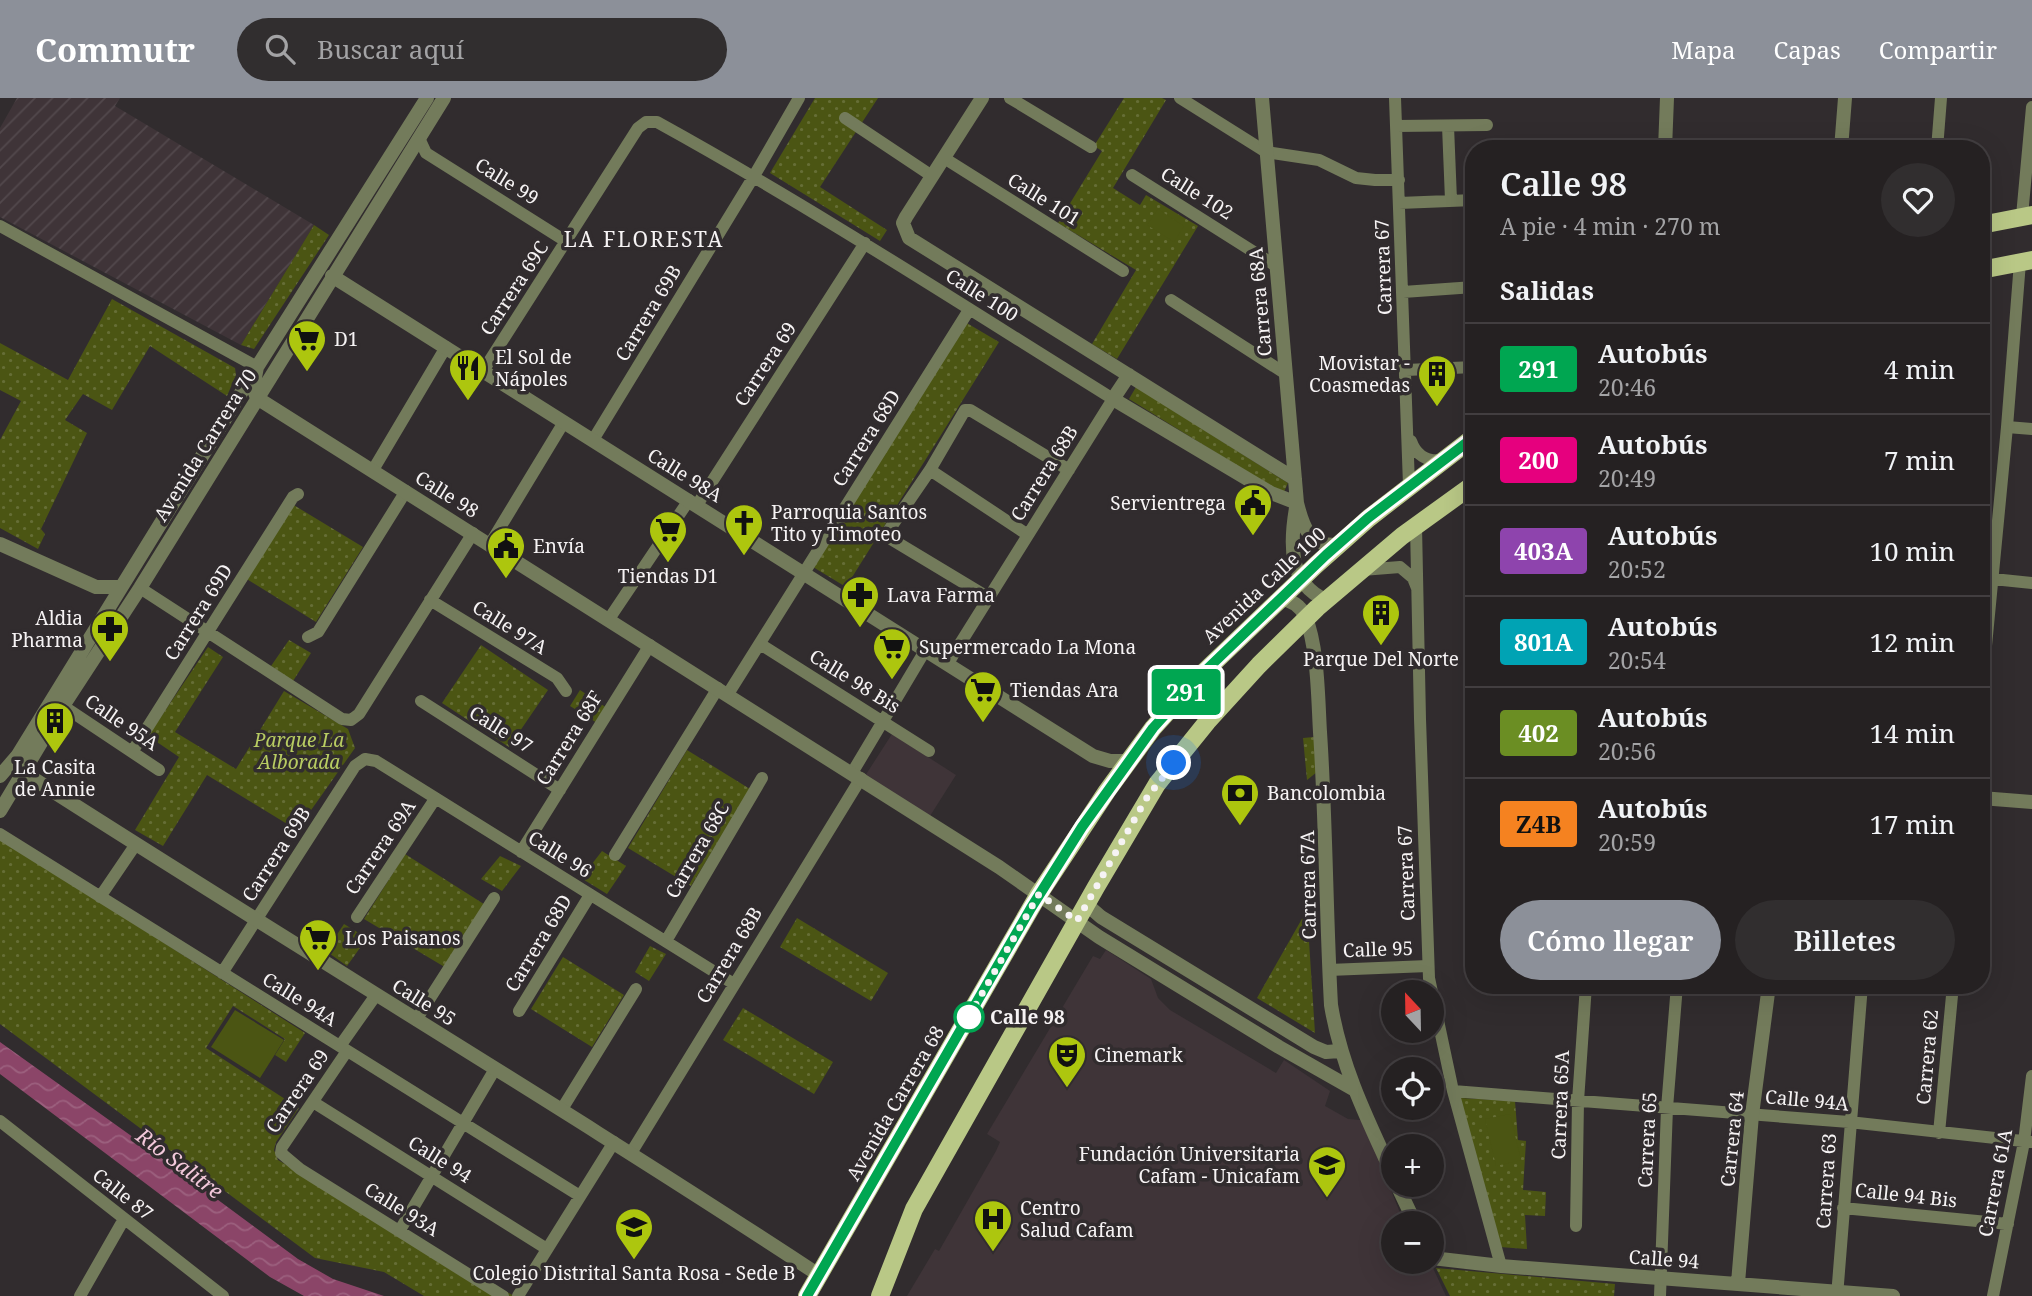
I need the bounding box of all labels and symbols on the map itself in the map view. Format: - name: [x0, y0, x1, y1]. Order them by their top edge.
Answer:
- street label: Calle 99: [470, 151, 544, 211]
- street label: Calle 102: [1156, 160, 1238, 226]
- street label: Calle 101: [1003, 166, 1085, 232]
- street label: Carrera 67: [1368, 219, 1398, 315]
- district label: LA FLORESTA: [564, 225, 724, 253]
- street label: Carrera 69C: [474, 236, 554, 340]
- street label: Carrera 68A: [1242, 246, 1278, 358]
- street label: Carrera 69B: [609, 260, 687, 366]
- street label: Calle 100: [941, 262, 1023, 328]
- street label: Carrera 69: [728, 317, 802, 411]
- supermarket icon: D1: [286, 318, 328, 373]
- place label: D1: [334, 326, 358, 352]
- place label: El Sol de Nápoles: [495, 344, 572, 392]
- restaurant icon: El Sol de Nápoles: [447, 347, 489, 402]
- place label: Movistar - Coasmedas: [1309, 350, 1410, 398]
- building icon: Movistar - Coasmedas: [1416, 353, 1458, 408]
- street label: Avenida Carrera 70: [148, 364, 262, 526]
- street label: Carrera 68D: [826, 385, 906, 491]
- street label: Carrera 68B: [1004, 420, 1084, 526]
- street label: Calle 98A: [643, 442, 728, 509]
- street label: Calle 98: [410, 464, 484, 524]
- public building icon: Servientrega: [1232, 482, 1274, 537]
- place label: Servientrega: [1110, 490, 1226, 516]
- place label: Parroquia Santos Tito y Timoteo: [771, 499, 927, 547]
- church icon: Parroquia Santos Tito y Timoteo: [723, 502, 765, 557]
- supermarket icon: Tiendas D1: [647, 509, 689, 564]
- street label: Avenida Calle 100: [1197, 521, 1331, 649]
- public building icon: Envía: [485, 525, 527, 580]
- place label: Envía: [533, 533, 585, 559]
- street label: Carrera 69D: [158, 559, 238, 665]
- place label: Tiendas D1: [618, 563, 718, 589]
- pharmacy icon: Lava Farma: [839, 574, 881, 629]
- place label: Lava Farma: [887, 582, 995, 608]
- building icon: Parque Del Norte: [1360, 592, 1402, 647]
- street label: Calle 97A: [468, 594, 553, 661]
- place label: Aldia Pharma: [11, 605, 83, 653]
- pharmacy icon: Aldia Pharma: [89, 608, 131, 663]
- supermarket icon: Supermercado La Mona: [871, 626, 913, 681]
- place label: Supermercado La Mona: [919, 634, 1136, 660]
- street label: Calle 98 Bis: [805, 643, 905, 719]
- place label: Parque Del Norte: [1303, 646, 1459, 672]
- supermarket icon: Tiendas Ara: [962, 669, 1004, 724]
- line badge: 291: [1146, 669, 1226, 715]
- place label: Tiendas Ara: [1010, 677, 1119, 703]
- street label: Carrera 68F: [530, 686, 608, 790]
- street label: Calle 95A: [80, 688, 165, 757]
- street label: Calle 97: [464, 699, 538, 759]
- building icon: La Casita de Annie: [34, 700, 76, 755]
- park label: Parque La Alborada: [253, 727, 344, 775]
- your location: [1156, 745, 1191, 780]
- place label: La Casita de Annie: [14, 754, 96, 802]
- bank icon: Bancolombia: [1219, 772, 1261, 827]
- place label: Bancolombia: [1267, 780, 1386, 806]
- street label: Carrera 69A: [339, 794, 422, 900]
- street label: Carrera 68C: [659, 797, 735, 903]
- street label: Carrera 69B: [236, 802, 316, 906]
- street label: Calle 96: [523, 824, 597, 884]
- street label: Carrera 67: [1391, 825, 1421, 921]
- street label: Carrera 67A: [1294, 830, 1322, 940]
- street label: Carrera 68D: [499, 889, 577, 997]
- street label: Carrera 68B: [690, 902, 768, 1008]
- supermarket icon: Los Paisanos: [297, 917, 339, 972]
- place label: Los Paisanos: [345, 925, 461, 951]
- street label: Calle 95: [1342, 935, 1414, 963]
- street label: Calle 94A: [258, 966, 343, 1033]
- street label: Calle 95: [387, 972, 461, 1032]
- north arrow: [1381, 980, 1444, 1043]
- marker: Calle 98: [954, 1002, 984, 1032]
- place label: Calle 98: [990, 1004, 1065, 1030]
- street label: Carrera 62: [1910, 1008, 1944, 1106]
- street label: Avenida Carrera 68: [840, 1021, 950, 1185]
- theatre icon: Cinemark: [1046, 1034, 1088, 1089]
- place label: Cinemark: [1094, 1042, 1184, 1068]
- street label: Carrera 69: [259, 1044, 335, 1138]
- street label: Carrera 65A: [1545, 1049, 1575, 1160]
- street label: Calle 94A: [1764, 1083, 1851, 1117]
- street label: Carrera 64: [1714, 1090, 1750, 1188]
- street label: Carrera 65: [1632, 1091, 1662, 1189]
- water label: Río Salitre: [130, 1121, 229, 1205]
- street label: Carrera 61A: [1972, 1126, 2018, 1239]
- street label: Calle 94: [403, 1129, 477, 1189]
- street label: Carrera 63: [1810, 1132, 1842, 1230]
- place label: Fundación Universitaria Cafam - Unicafam: [1079, 1141, 1300, 1189]
- school or university icon: Fundación Universitaria Cafam - Unicafam: [1306, 1144, 1348, 1199]
- street label: Calle 87: [87, 1162, 159, 1226]
- street label: Calle 93A: [360, 1176, 445, 1243]
- street label: Calle 94 Bis: [1854, 1177, 1958, 1213]
- place label: Centro Salud Cafam: [1020, 1195, 1134, 1243]
- hospital icon: Centro Salud Cafam: [972, 1198, 1014, 1253]
- school or university icon: Colegio Distrital Santa Rosa - Sede B: [613, 1206, 655, 1261]
- street label: Calle 94: [1628, 1244, 1700, 1274]
- place label: Colegio Distrital Santa Rosa - Sede B: [472, 1260, 796, 1286]

